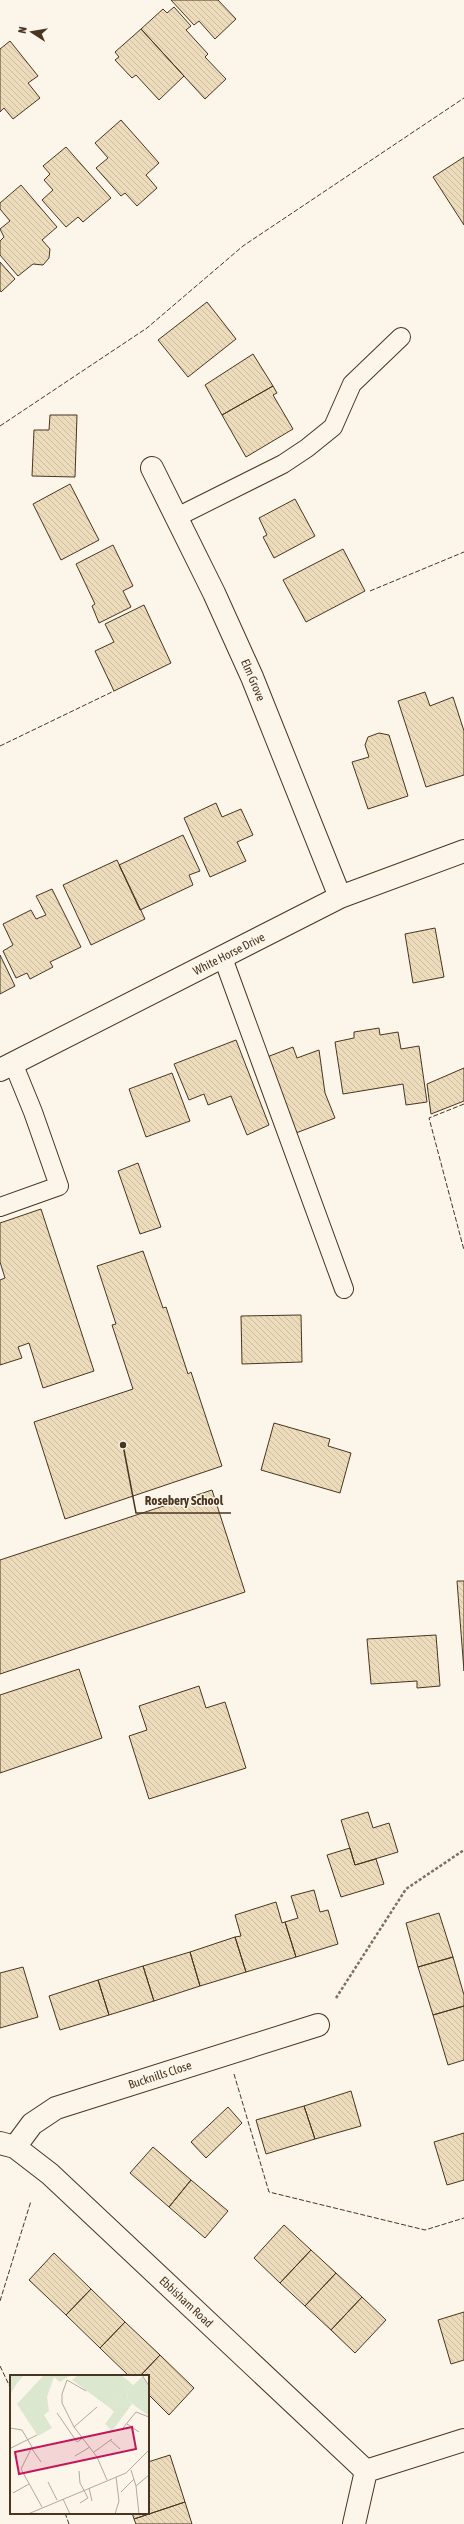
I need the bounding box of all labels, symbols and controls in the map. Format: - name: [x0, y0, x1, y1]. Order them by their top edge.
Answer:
- north arrow: [12, 12, 52, 52]
- text: N: [16, 25, 29, 34]
- street label: Elm Grove: [238, 657, 268, 703]
- street label: White Horse Drive: [191, 930, 267, 978]
- callout: Rosebery School: [136, 1488, 231, 1513]
- text: Rosebery School: [145, 1493, 224, 1508]
- street label: Bucknills Close: [127, 2058, 193, 2092]
- street label: Ebbisham Road: [156, 2274, 216, 2330]
- inset map: [10, 2375, 149, 2514]

